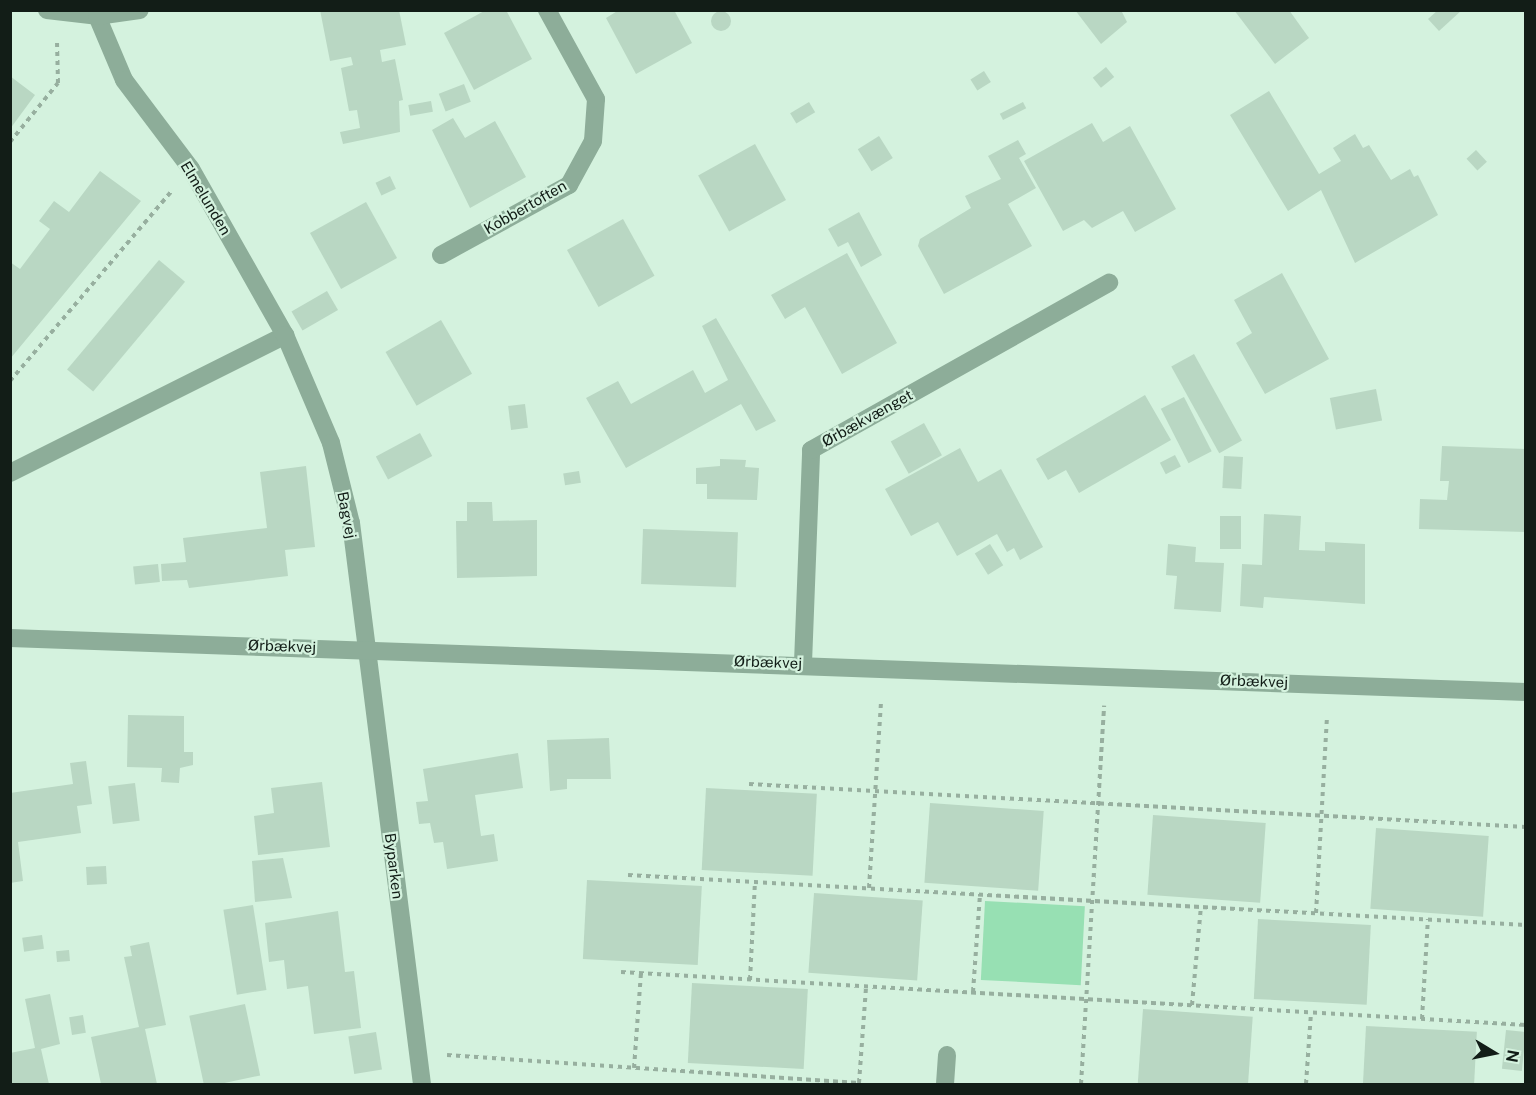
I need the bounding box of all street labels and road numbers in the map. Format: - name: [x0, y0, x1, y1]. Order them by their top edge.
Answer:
- street label: Elmelunden: [177, 158, 235, 238]
- street label: Kobbertoften: [480, 176, 570, 238]
- street label: Ørbækvænget: [818, 386, 916, 450]
- street label: Bagvej: [334, 490, 360, 540]
- street label: Ørbækvej: [248, 636, 316, 656]
- street label: Ørbækvej: [734, 652, 802, 672]
- street label: Ørbækvej: [1220, 671, 1288, 691]
- street label: Byparken: [381, 832, 407, 900]

